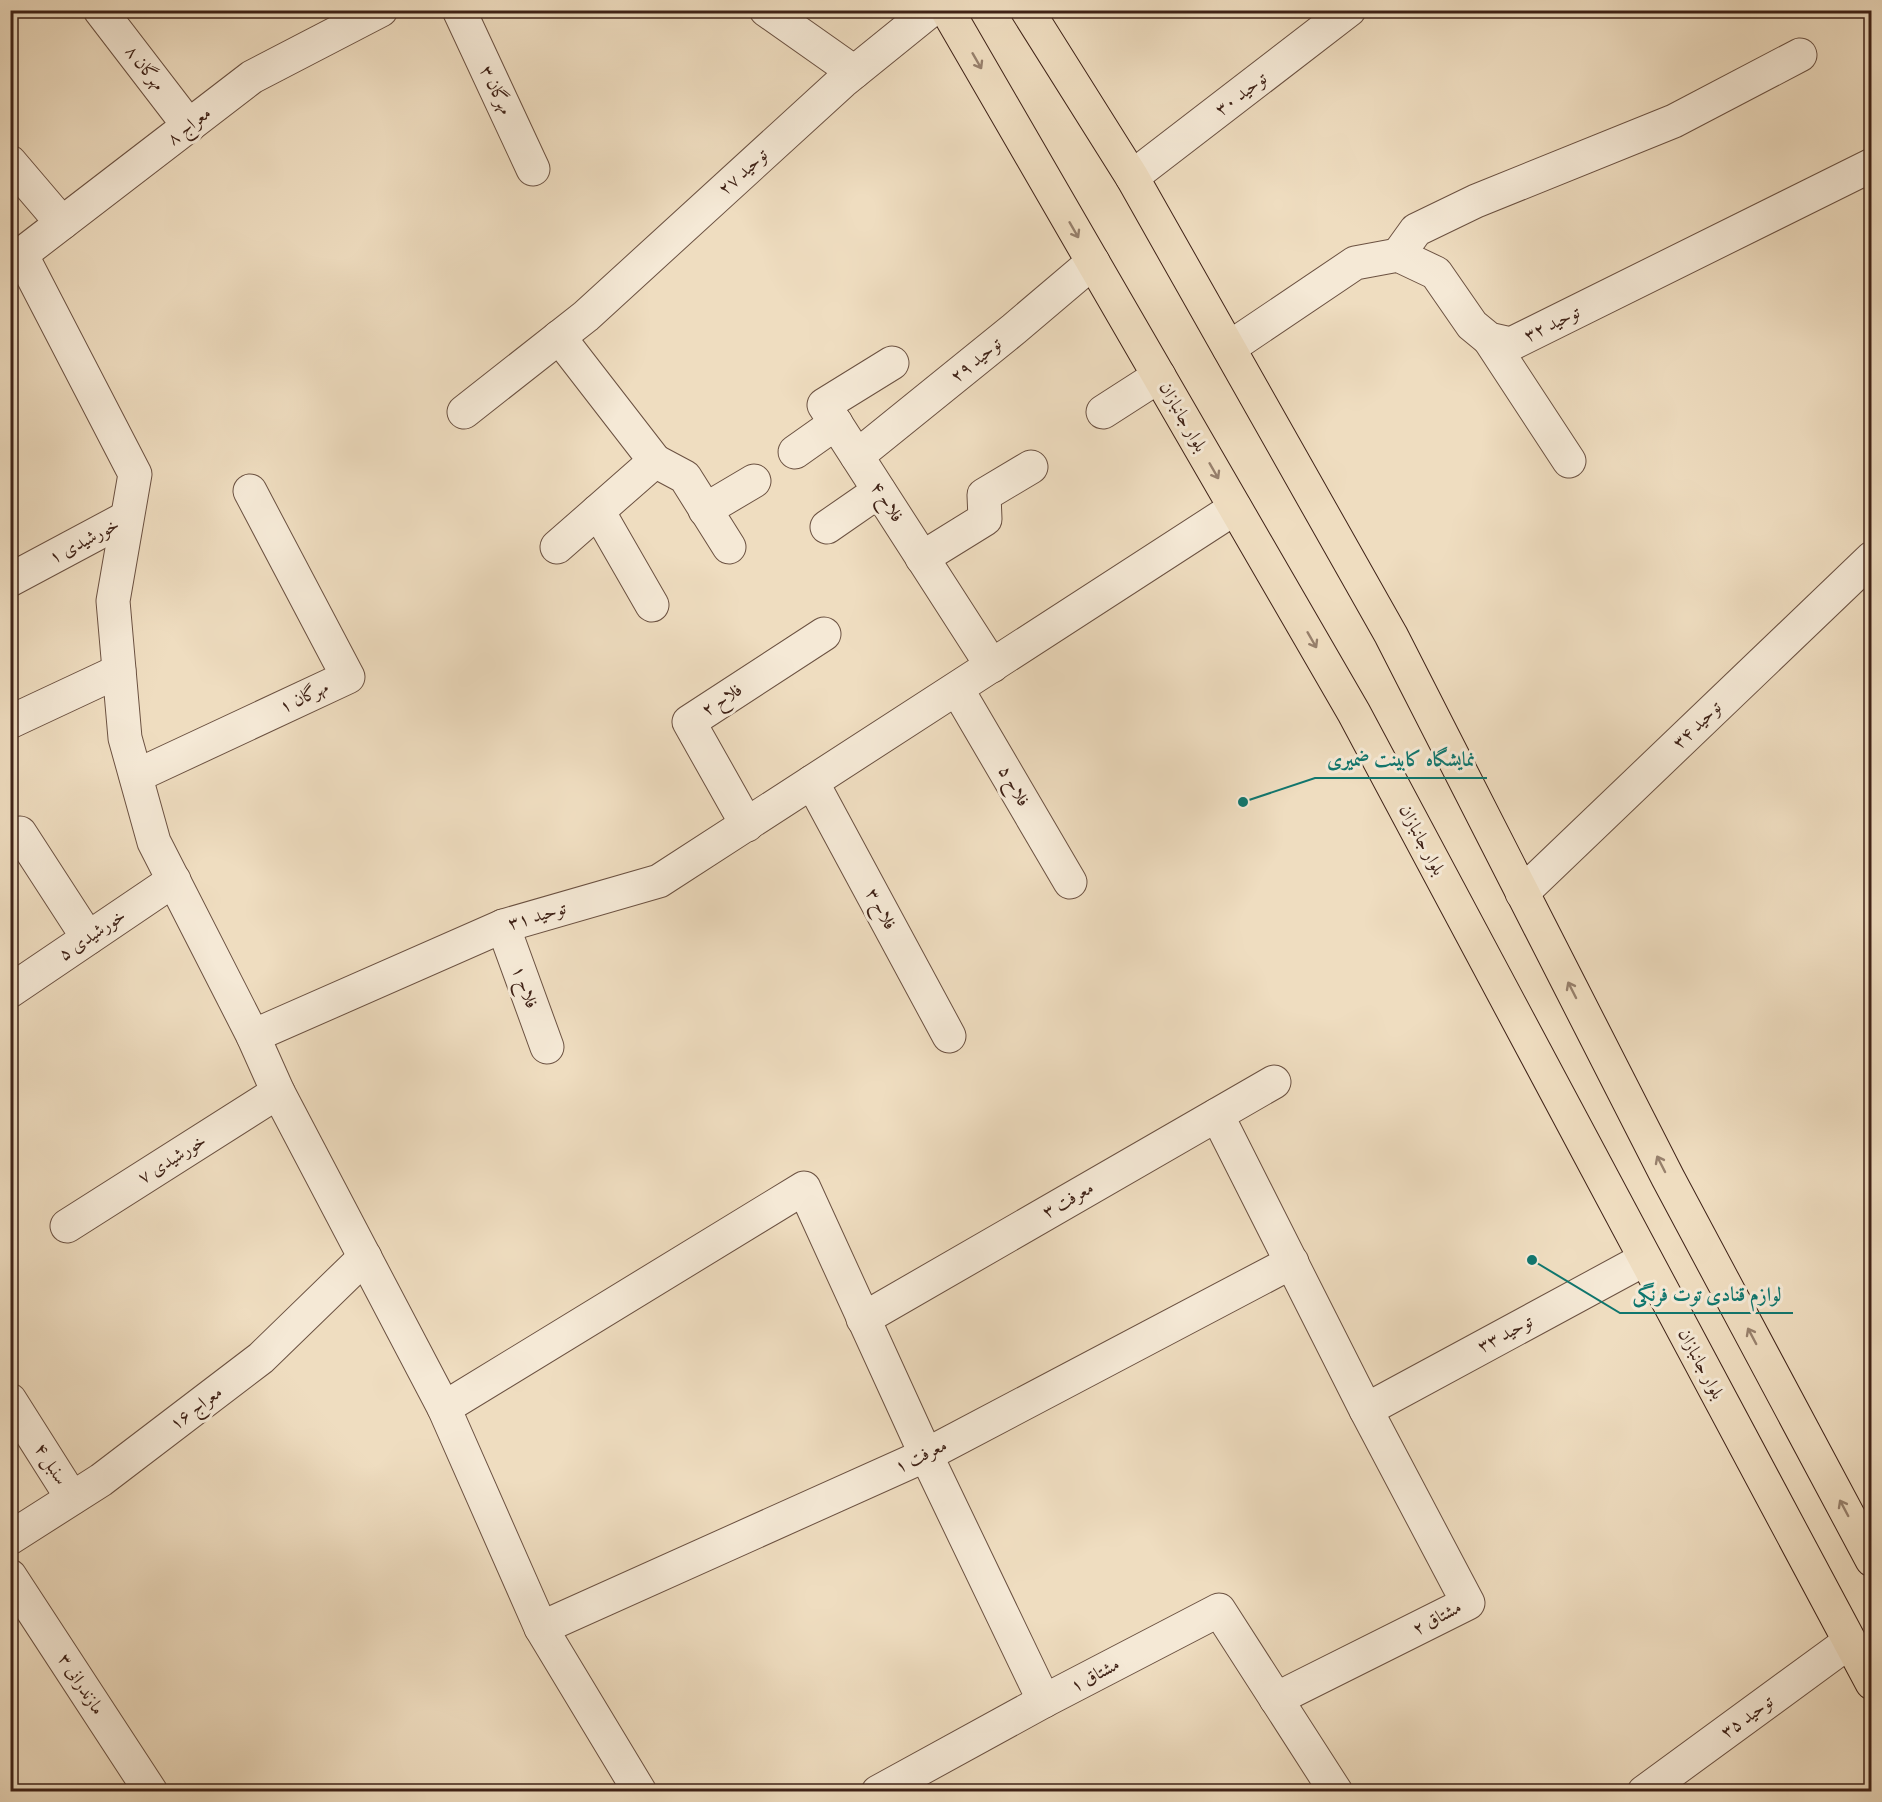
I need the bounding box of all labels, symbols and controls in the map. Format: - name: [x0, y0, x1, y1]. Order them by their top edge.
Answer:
- street label: مهرگان ۸: [120, 41, 170, 96]
- one-way arrow: [971, 52, 983, 69]
- street label: مهرگان ۳: [475, 62, 517, 118]
- street label: توحید ۳۰: [1210, 67, 1272, 121]
- street label: معراج ۸: [162, 102, 218, 154]
- street label: توحید ۲۷: [713, 143, 773, 200]
- one-way arrow: [1069, 221, 1081, 238]
- street label: توحید ۳۲: [1520, 300, 1584, 347]
- street label: توحید ۲۹: [946, 332, 1007, 388]
- street label: بلوار جانبازان: [1154, 378, 1212, 456]
- one-way arrow: [1208, 462, 1220, 479]
- street label: فلاح ۴: [862, 477, 909, 529]
- street label: خورشیدی ۱: [45, 513, 123, 569]
- one-way arrow: [1306, 631, 1318, 648]
- street label: مهرگان ۱: [276, 676, 332, 718]
- street label: فلاح ۲: [697, 678, 749, 725]
- street label: توحید ۳۴: [1668, 696, 1727, 754]
- callout: نمایشگاه کابینت ضمیری: [1315, 740, 1487, 778]
- text: نمایشگاه کابینت ضمیری: [1327, 746, 1475, 772]
- street label: فلاح ۵: [990, 761, 1035, 813]
- street label: بلوار جانبازان: [1394, 801, 1450, 879]
- street label: فلاح ۳: [857, 884, 901, 936]
- street label: توحید ۳۱: [505, 897, 569, 935]
- street label: خورشیدی ۵: [54, 904, 130, 966]
- street label: فلاح ۱: [503, 962, 543, 1013]
- one-way arrow: [1566, 982, 1577, 1000]
- street label: خورشیدی ۷: [134, 1129, 210, 1189]
- one-way arrow: [1655, 1156, 1667, 1173]
- street label: معرفت ۳: [1038, 1176, 1098, 1224]
- callout: لوازم قنادی توت فرنگی: [1620, 1275, 1793, 1313]
- text: لوازم قنادی توت فرنگی: [1633, 1282, 1782, 1312]
- street label: توحید ۳۳: [1473, 1310, 1537, 1358]
- street label: بلوار جانبازان: [1673, 1325, 1729, 1403]
- one-way arrow: [1746, 1327, 1758, 1345]
- street label: معراج ۱۶: [165, 1381, 229, 1439]
- street label: معرفت ۱: [891, 1434, 951, 1478]
- street label: سنبل ۴: [28, 1439, 73, 1490]
- one-way arrow: [1838, 1500, 1849, 1518]
- street label: مشتاق ۲: [1408, 1596, 1466, 1640]
- street label: مازندرانی ۳: [53, 1649, 109, 1719]
- street label: مشتاق ۱: [1066, 1653, 1124, 1697]
- street label: توحید ۳۵: [1716, 1690, 1778, 1744]

